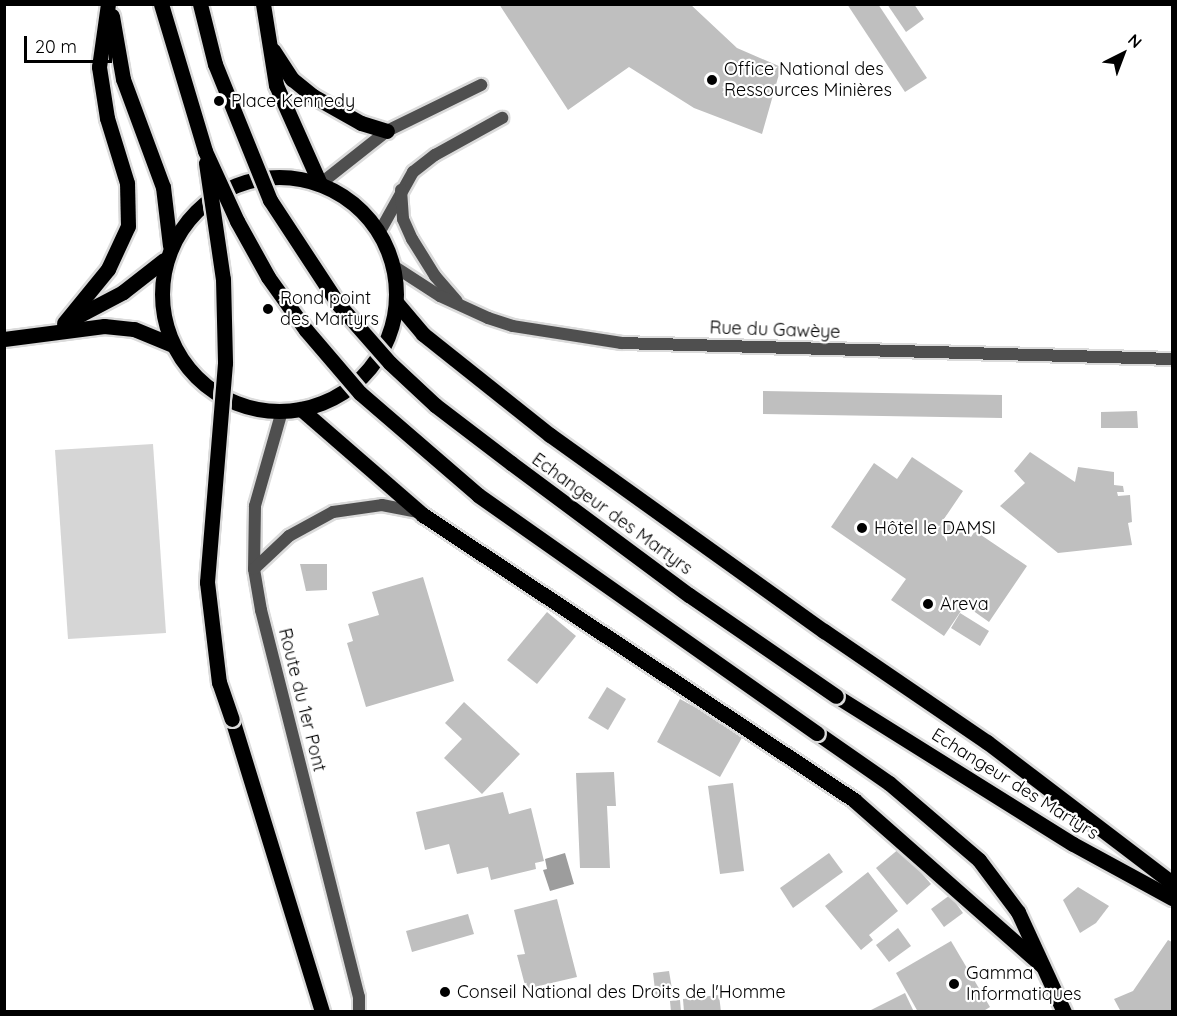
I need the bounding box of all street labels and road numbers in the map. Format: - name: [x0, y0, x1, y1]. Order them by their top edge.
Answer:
- street label: Rue du Gawèye: [709, 317, 841, 343]
- street label: Echangeur des Martyrs: [528, 449, 696, 579]
- street label: Route du 1er Pont: [274, 626, 330, 774]
- street label: Echangeur des Martyrs: [927, 724, 1103, 844]

